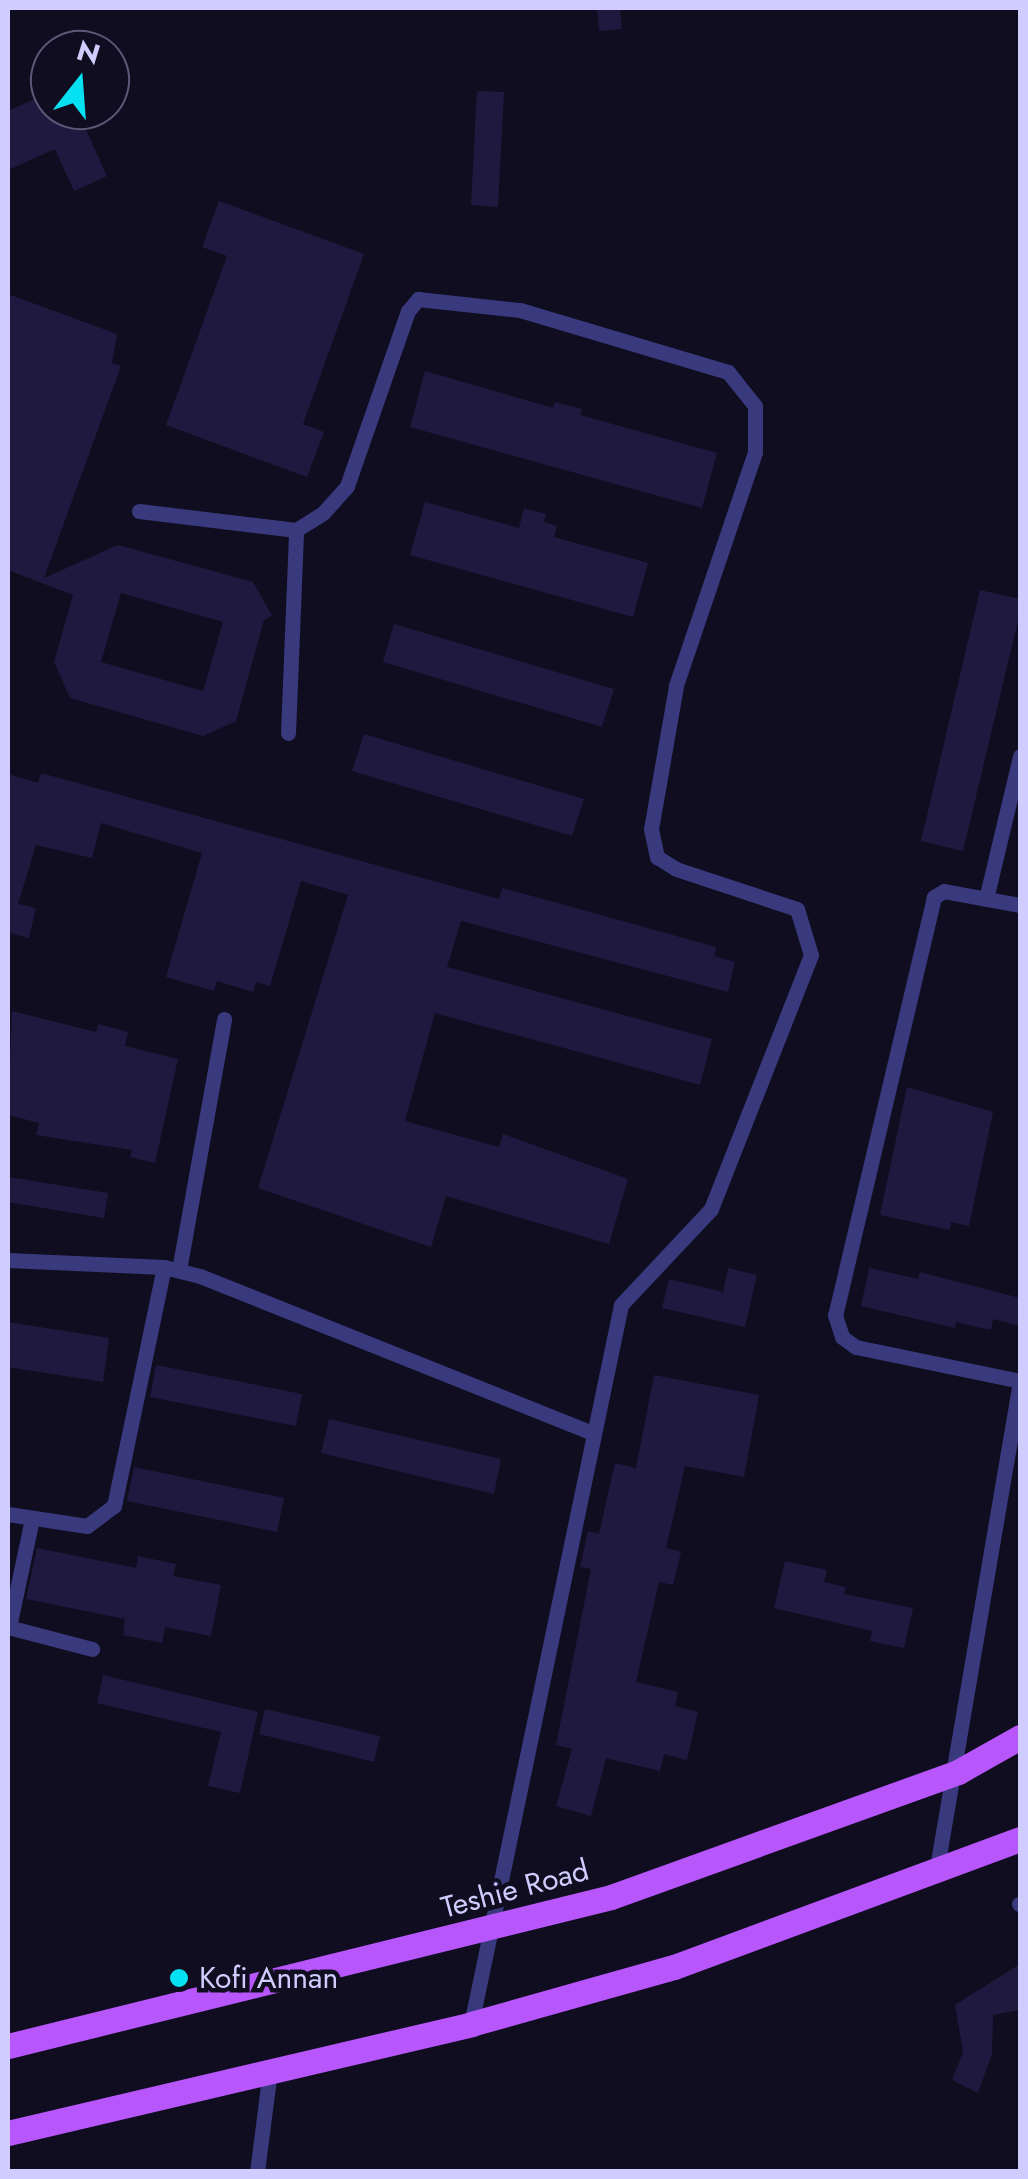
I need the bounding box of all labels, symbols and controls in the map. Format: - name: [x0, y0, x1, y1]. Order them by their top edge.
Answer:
- north arrow: [30, 30, 130, 130]
- text: N: [72, 30, 105, 76]
- street label: Teshie Road: [437, 1852, 593, 1926]
- place label: Kofi Annan: [199, 1960, 338, 1996]
- marker: Kofi Annan: [168, 1967, 190, 1989]

